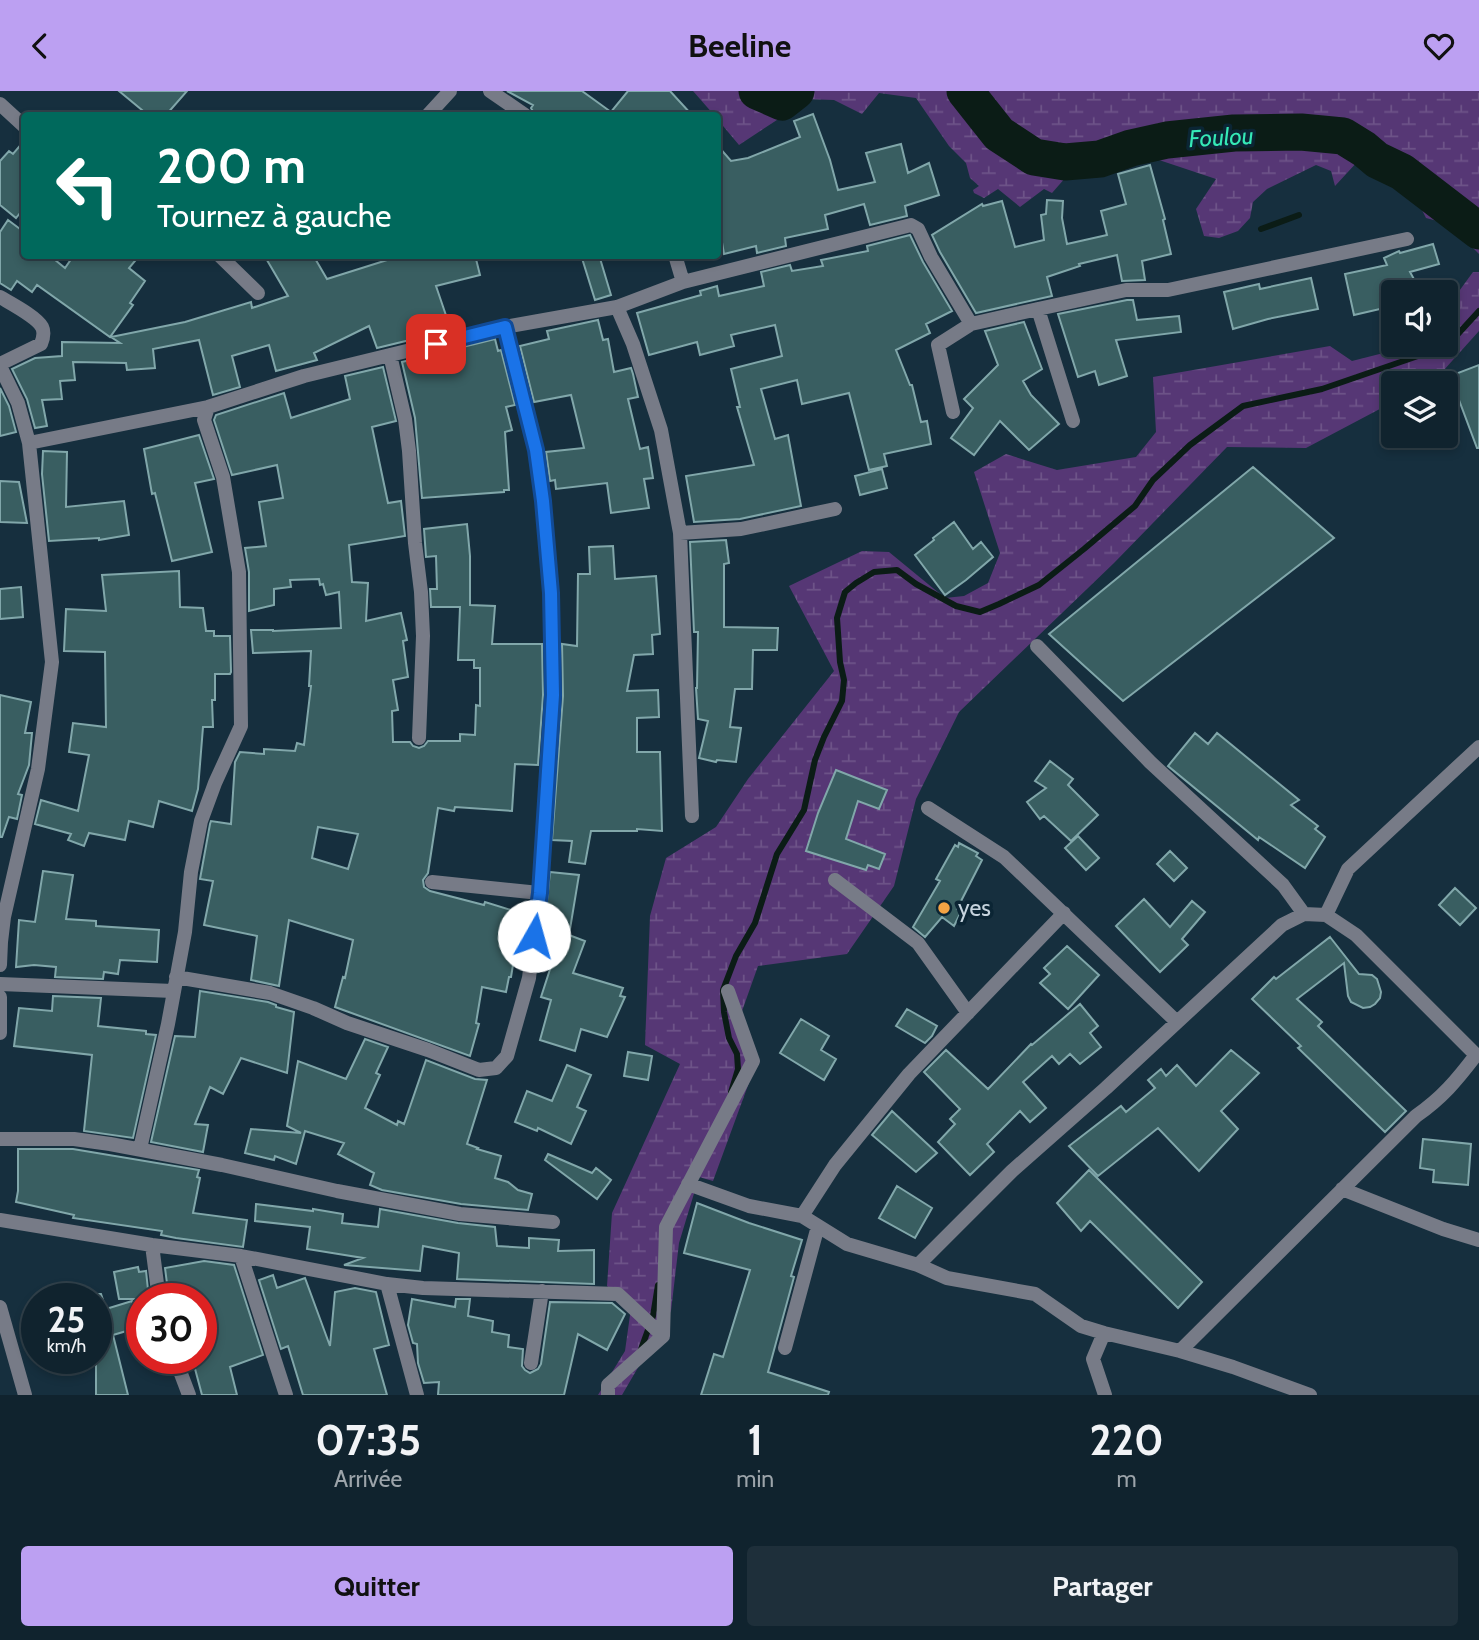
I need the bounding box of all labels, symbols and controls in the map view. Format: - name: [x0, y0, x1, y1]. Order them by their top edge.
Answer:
- text: Beeline: [688, 26, 791, 65]
- icon: back: [21, 27, 59, 65]
- icon: heart: [1420, 27, 1458, 65]
- water label: Foulou: [1188, 121, 1254, 153]
- text: 200 m: [157, 136, 306, 195]
- icon: left: [42, 140, 133, 231]
- text: Tournez à gauche: [157, 196, 391, 235]
- map controls: [1381, 280, 1458, 448]
- button: sound: [1381, 280, 1458, 357]
- pin: [406, 314, 466, 374]
- icon: arrive: [417, 325, 455, 363]
- button: layers: [1381, 371, 1458, 448]
- place label: yes: [958, 894, 991, 922]
- position arrow: [497, 899, 571, 973]
- marker: yes: [936, 900, 952, 916]
- speed limit sign: 30: [126, 1283, 217, 1374]
- text: 25: [48, 1298, 85, 1341]
- text: km/h: [47, 1335, 86, 1357]
- text: 07:35: [315, 1414, 421, 1466]
- text: 1: [747, 1414, 763, 1466]
- text: 220: [1090, 1414, 1164, 1466]
- text: Arrivée: [334, 1465, 402, 1493]
- text: min: [736, 1465, 774, 1493]
- text: m: [1116, 1465, 1137, 1493]
- button: Quitter: [21, 1546, 733, 1626]
- button: Partager: [747, 1546, 1458, 1626]

